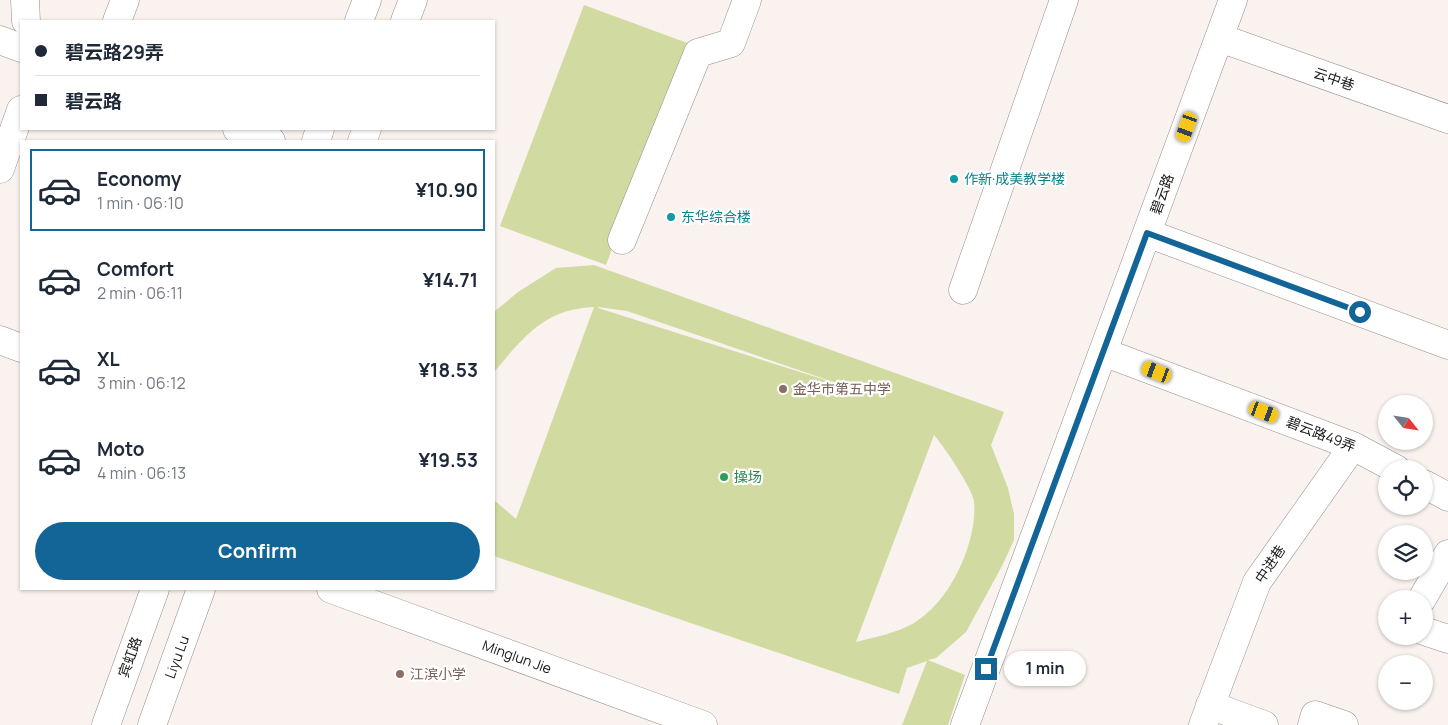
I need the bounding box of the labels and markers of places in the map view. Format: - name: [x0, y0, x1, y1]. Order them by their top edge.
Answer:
- place label: 作新·成美教学楼: [964, 169, 1065, 188]
- marker: 作新·成美教学楼: [948, 173, 960, 185]
- place label: 东华综合楼: [681, 207, 751, 226]
- marker: 东华综合楼: [665, 211, 677, 223]
- place label: 金华市第五中学: [793, 379, 891, 398]
- marker: 金华市第五中学: [777, 383, 789, 395]
- place label: 操场: [734, 467, 762, 486]
- marker: 操场: [718, 471, 730, 483]
- place label: 江滨小学: [410, 664, 466, 683]
- marker: 江滨小学: [394, 668, 406, 680]

